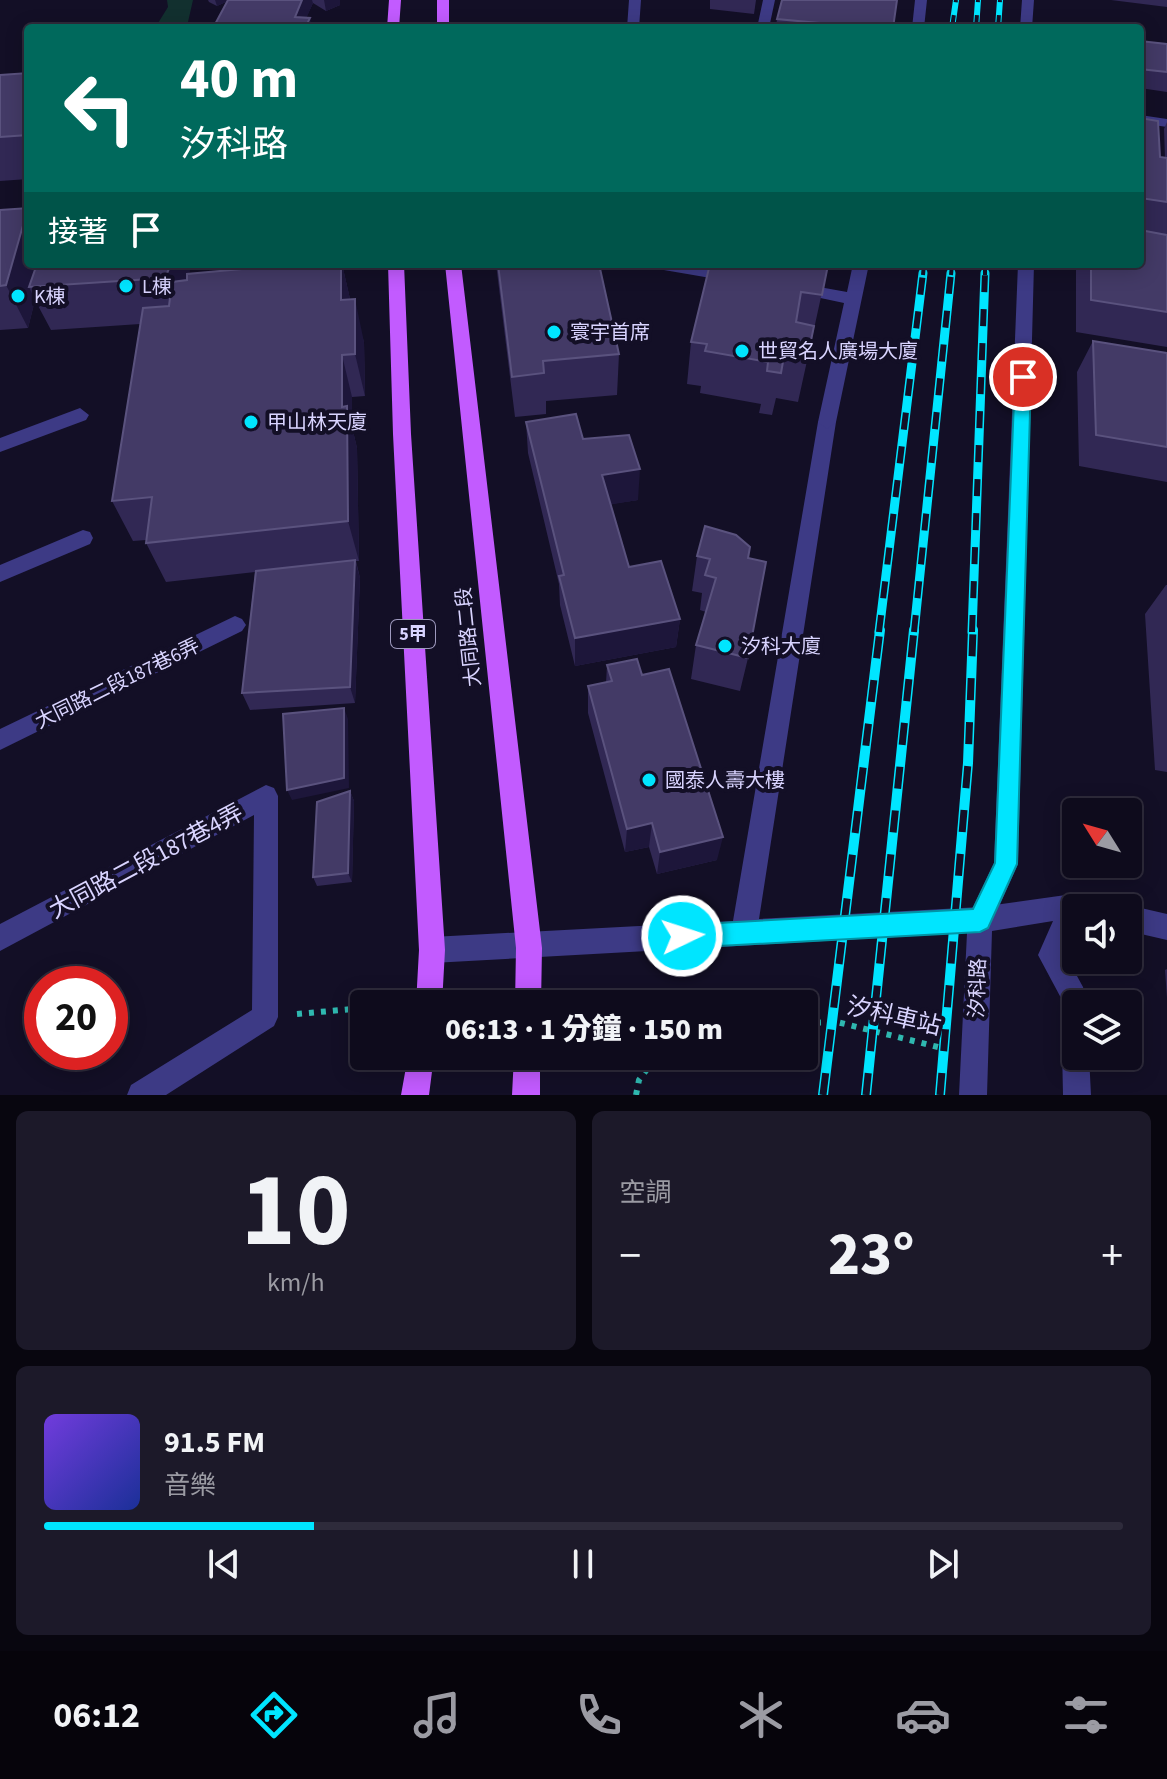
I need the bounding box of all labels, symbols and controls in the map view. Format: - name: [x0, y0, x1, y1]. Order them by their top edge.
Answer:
- text: 40 m: [180, 40, 298, 119]
- icon: left: [48, 56, 152, 160]
- text: 汐科路: [180, 119, 288, 170]
- icon: arrive: [124, 208, 168, 252]
- text: 接著: [48, 211, 108, 254]
- place label: L棟: [142, 273, 172, 301]
- marker: L棟: [117, 277, 135, 295]
- place label: K棟: [34, 283, 66, 311]
- marker: K棟: [9, 287, 27, 305]
- place label: 寰宇首席: [570, 319, 650, 347]
- marker: 寰宇首席: [545, 323, 563, 341]
- place label: 世貿名人廣場大廈: [758, 338, 918, 366]
- marker: 世貿名人廣場大廈: [733, 342, 751, 360]
- pin: [989, 343, 1057, 411]
- icon: arrive: [1001, 355, 1045, 399]
- place label: 甲山林天廈: [267, 409, 367, 437]
- marker: 甲山林天廈: [242, 413, 260, 431]
- street label: 大同路二段: [450, 586, 488, 688]
- road number: 5甲: [391, 620, 435, 648]
- street label: 大同路二段187巷6弄: [31, 632, 204, 736]
- place label: 汐科大廈: [741, 633, 821, 661]
- marker: 汐科大廈: [716, 637, 734, 655]
- place label: 國泰人壽大樓: [665, 767, 785, 795]
- marker: 國泰人壽大樓: [640, 771, 658, 789]
- street label: 大同路二段187巷4弄: [43, 795, 250, 928]
- north arrow: [1062, 798, 1142, 878]
- map controls: [1062, 798, 1142, 1070]
- position arrow: [640, 894, 724, 978]
- button: sound: [1062, 894, 1142, 974]
- street label: 汐科路: [963, 958, 993, 1019]
- speed limit sign: 20: [24, 966, 128, 1070]
- street label: 汐科車站: [843, 989, 945, 1044]
- button: layers: [1062, 990, 1142, 1070]
- text: 06:13 · 1 分鐘 · 150 m: [445, 1008, 723, 1051]
- text: 10: [241, 1138, 351, 1286]
- text: 空調: [620, 1174, 672, 1211]
- text: 23°: [828, 1213, 914, 1298]
- text: −: [620, 1225, 641, 1288]
- text: +: [1101, 1225, 1123, 1288]
- text: km/h: [267, 1264, 325, 1301]
- text: 91.5 FM: [164, 1421, 265, 1464]
- text: 音樂: [164, 1467, 216, 1504]
- icon: previous: [202, 1542, 246, 1586]
- icon: pause: [561, 1542, 605, 1586]
- icon: next: [921, 1542, 965, 1586]
- icon: directions: [246, 1687, 302, 1743]
- icon: music: [409, 1687, 465, 1743]
- icon: phone: [571, 1687, 627, 1743]
- icon: climate: [733, 1687, 789, 1743]
- icon: car: [895, 1687, 951, 1743]
- icon: filters: [1058, 1687, 1114, 1743]
- text: 06:12: [53, 1690, 140, 1741]

